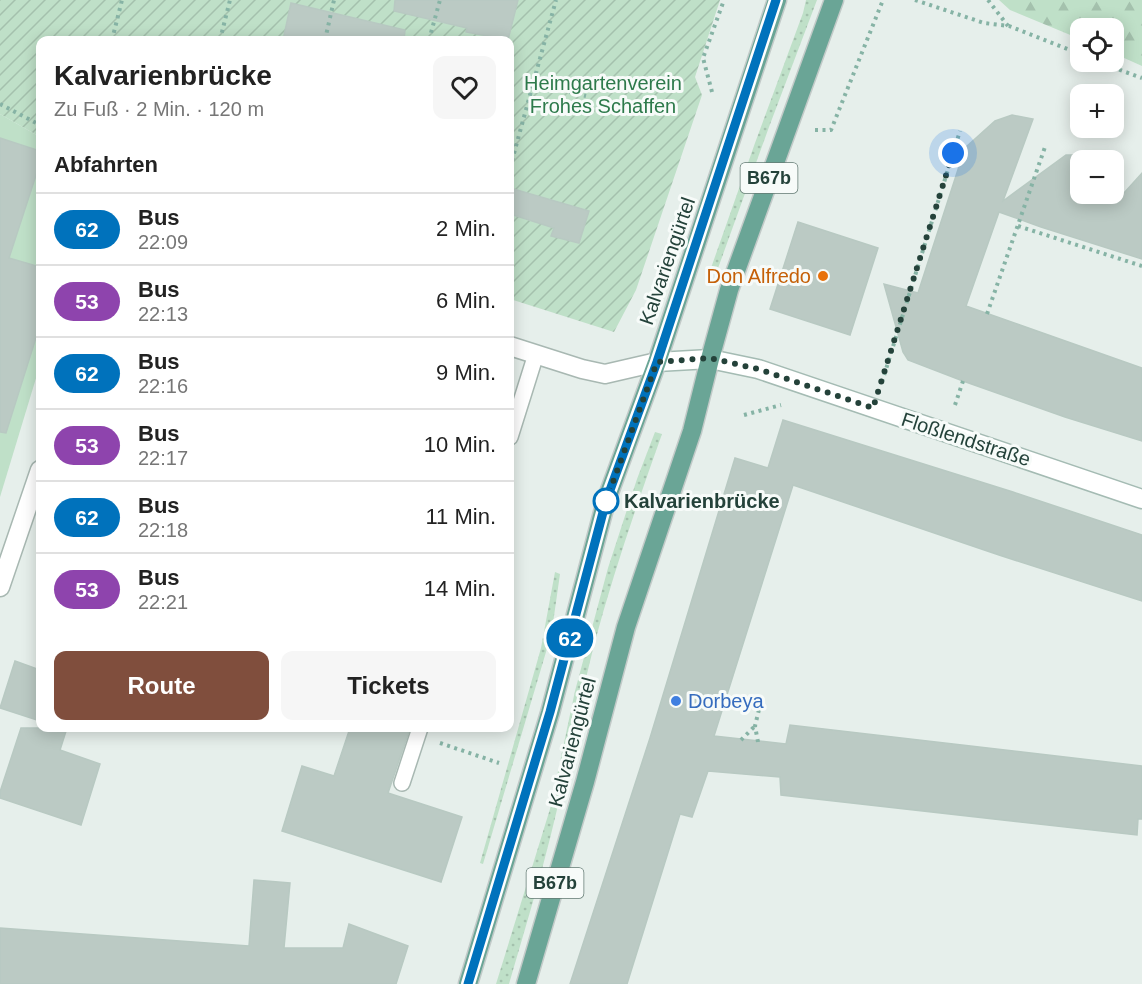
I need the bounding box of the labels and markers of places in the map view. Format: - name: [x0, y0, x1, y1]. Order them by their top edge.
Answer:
- place label: Don Alfredo: [706, 265, 811, 287]
- marker: Don Alfredo: [816, 269, 830, 283]
- marker: Kalvarienbrücke: [593, 488, 619, 514]
- place label: Kalvarienbrücke: [624, 490, 780, 512]
- place label: Dorbeya: [688, 690, 764, 712]
- marker: Dorbeya: [669, 694, 683, 708]

